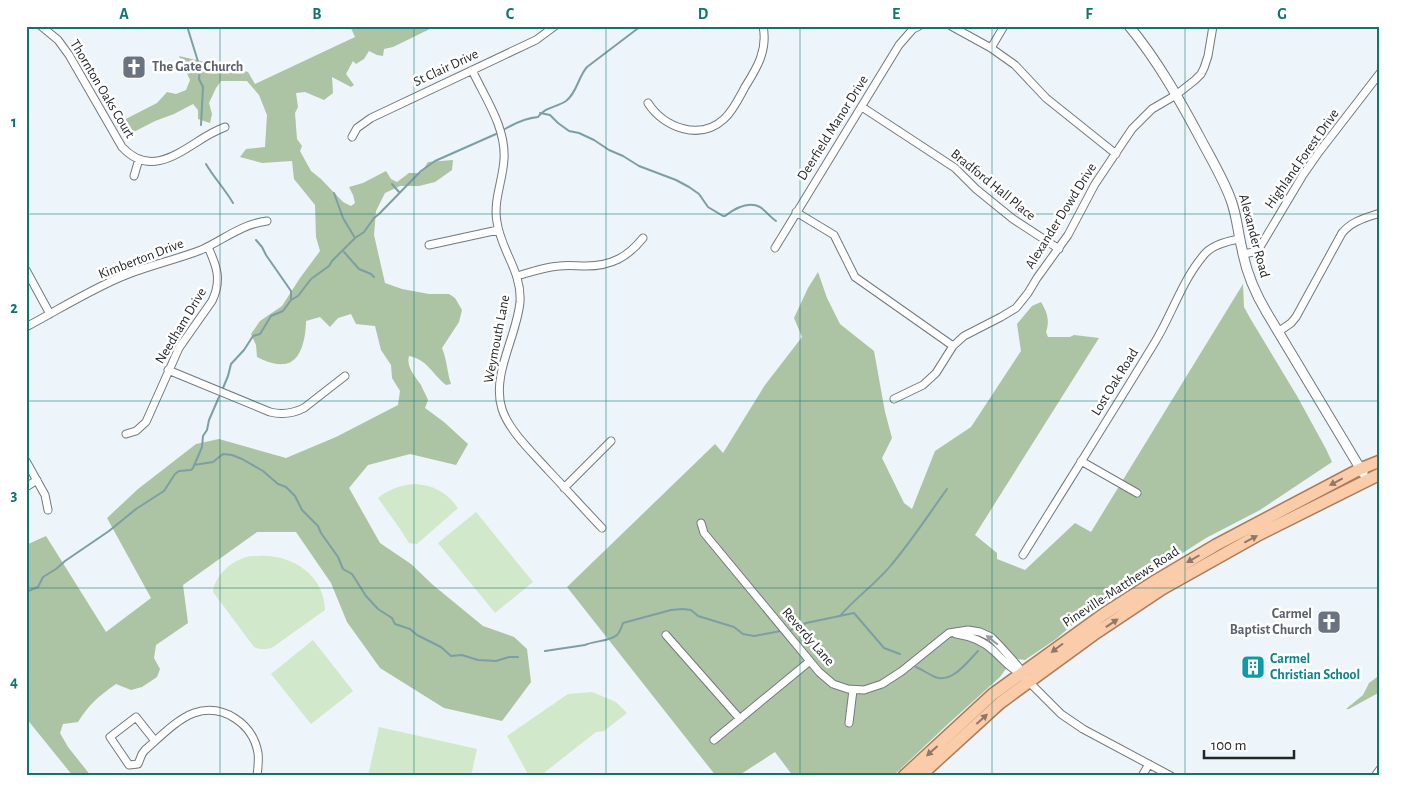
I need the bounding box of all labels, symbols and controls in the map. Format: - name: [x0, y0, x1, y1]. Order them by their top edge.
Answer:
- text: A: [119, 6, 129, 22]
- text: B: [312, 6, 322, 22]
- text: C: [506, 6, 515, 22]
- text: D: [698, 6, 709, 22]
- text: E: [892, 6, 900, 22]
- text: F: [1085, 6, 1093, 22]
- text: G: [1277, 6, 1287, 22]
- street label: Thornton Oaks Court: [67, 37, 137, 141]
- street label: St Clair Drive: [411, 47, 481, 89]
- church icon: The Gate Church: [121, 54, 147, 80]
- place label: The Gate Church: [152, 60, 243, 74]
- street label: Deerfield Manor Drive: [795, 73, 871, 183]
- street label: Highland Forest Drive: [1262, 107, 1342, 211]
- text: 1: [11, 114, 17, 130]
- street label: Bradford Hall Place: [948, 147, 1038, 223]
- street label: Alexander Dowd Drive: [1023, 161, 1099, 271]
- street label: Alexander Road: [1236, 193, 1272, 279]
- street label: Kimberton Drive: [96, 236, 186, 282]
- street label: Needham Drive: [153, 286, 209, 366]
- street label: Weymouth Lane: [482, 294, 512, 384]
- text: 2: [10, 300, 18, 316]
- street label: Lost Oak Road: [1089, 346, 1141, 418]
- one-way arrow: [1329, 478, 1343, 486]
- text: 3: [11, 487, 18, 503]
- one-way arrow: [1245, 534, 1258, 543]
- street label: Pineville-Matthews Road: [1060, 544, 1182, 630]
- one-way arrow: [1186, 554, 1199, 563]
- street label: Reverdy Lane: [779, 605, 837, 669]
- place label: Carmel Baptist Church: [1230, 607, 1312, 637]
- church icon: Carmel Baptist Church: [1316, 609, 1342, 635]
- one-way arrow: [1106, 618, 1119, 627]
- one-way arrow: [985, 635, 999, 645]
- one-way arrow: [1050, 643, 1064, 653]
- place label: Carmel Christian School: [1270, 652, 1360, 682]
- building icon: Carmel Christian School: [1240, 654, 1266, 680]
- text: 4: [10, 674, 18, 690]
- one-way arrow: [976, 713, 988, 725]
- scale bar: [1204, 727, 1294, 759]
- text: 100 m: [1211, 738, 1246, 753]
- one-way arrow: [926, 745, 938, 757]

